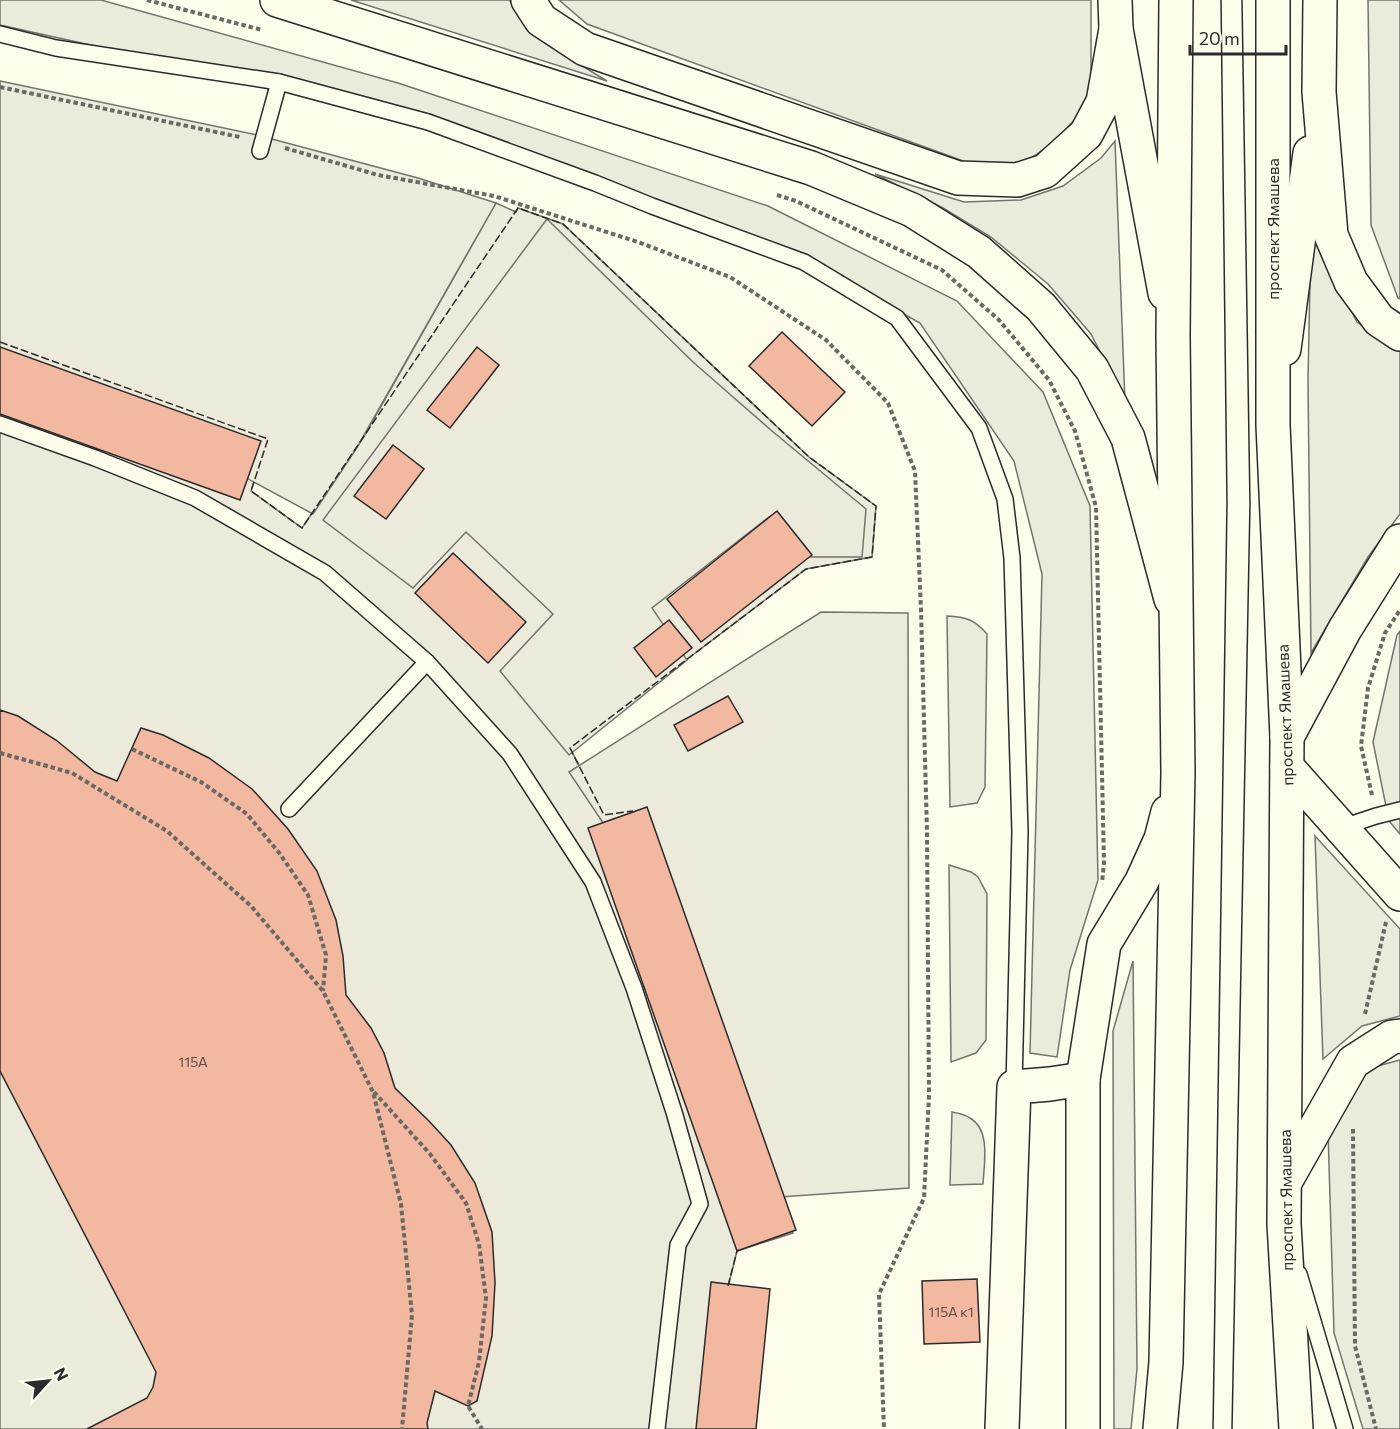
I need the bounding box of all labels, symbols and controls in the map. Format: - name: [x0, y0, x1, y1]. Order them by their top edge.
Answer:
- scale bar: [1190, 18, 1286, 56]
- text: 20 m: [1199, 27, 1240, 49]
- street label: проспект Ямашева: [1263, 158, 1282, 300]
- street label: проспект Ямашева: [1273, 644, 1296, 786]
- house number: 115А: [178, 1053, 208, 1070]
- street label: проспект Ямашева: [1275, 1129, 1296, 1271]
- house number: 115А к1: [928, 1303, 974, 1320]
- north arrow: [18, 1351, 78, 1411]
- text: N: [51, 1364, 73, 1384]

